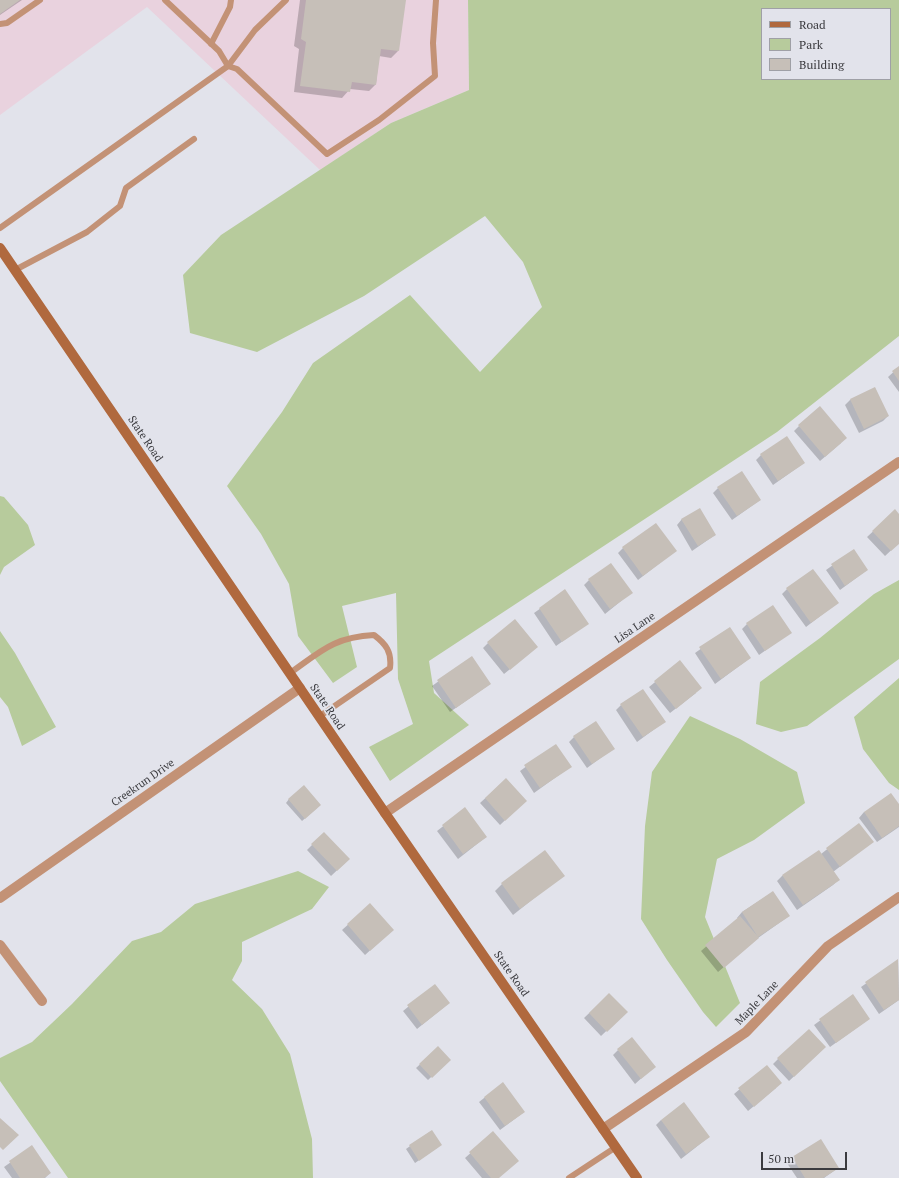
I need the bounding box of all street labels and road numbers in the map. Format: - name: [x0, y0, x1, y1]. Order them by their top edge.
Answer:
- street label: State Road: [125, 414, 165, 464]
- street label: Lisa Lane: [612, 610, 658, 646]
- street label: State Road: [307, 682, 347, 732]
- street label: Creekrun Drive: [109, 756, 177, 810]
- street label: State Road: [491, 949, 531, 999]
- street label: Maple Lane: [733, 978, 781, 1028]

